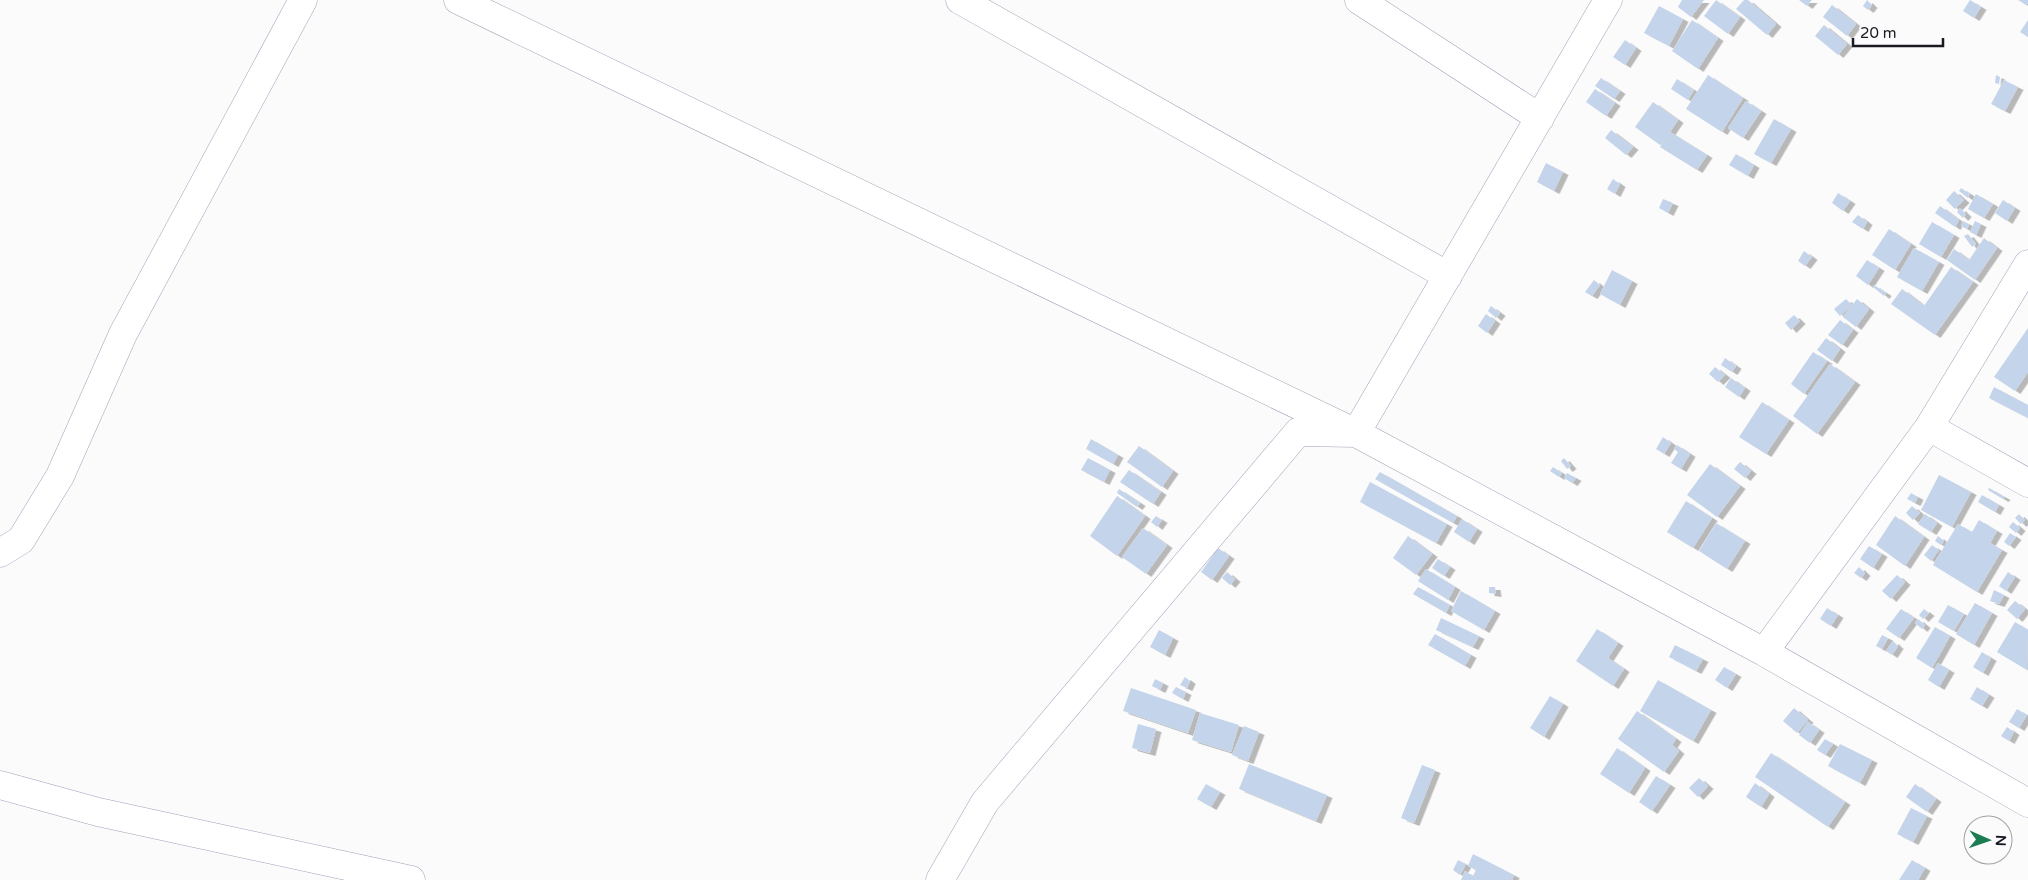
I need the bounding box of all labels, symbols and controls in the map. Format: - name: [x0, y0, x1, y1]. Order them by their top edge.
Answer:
- scale bar: [1853, 15, 1943, 47]
- text: 20 m: [1860, 24, 1897, 42]
- north arrow: [1963, 815, 2013, 865]
- text: N: [1992, 835, 2009, 846]

